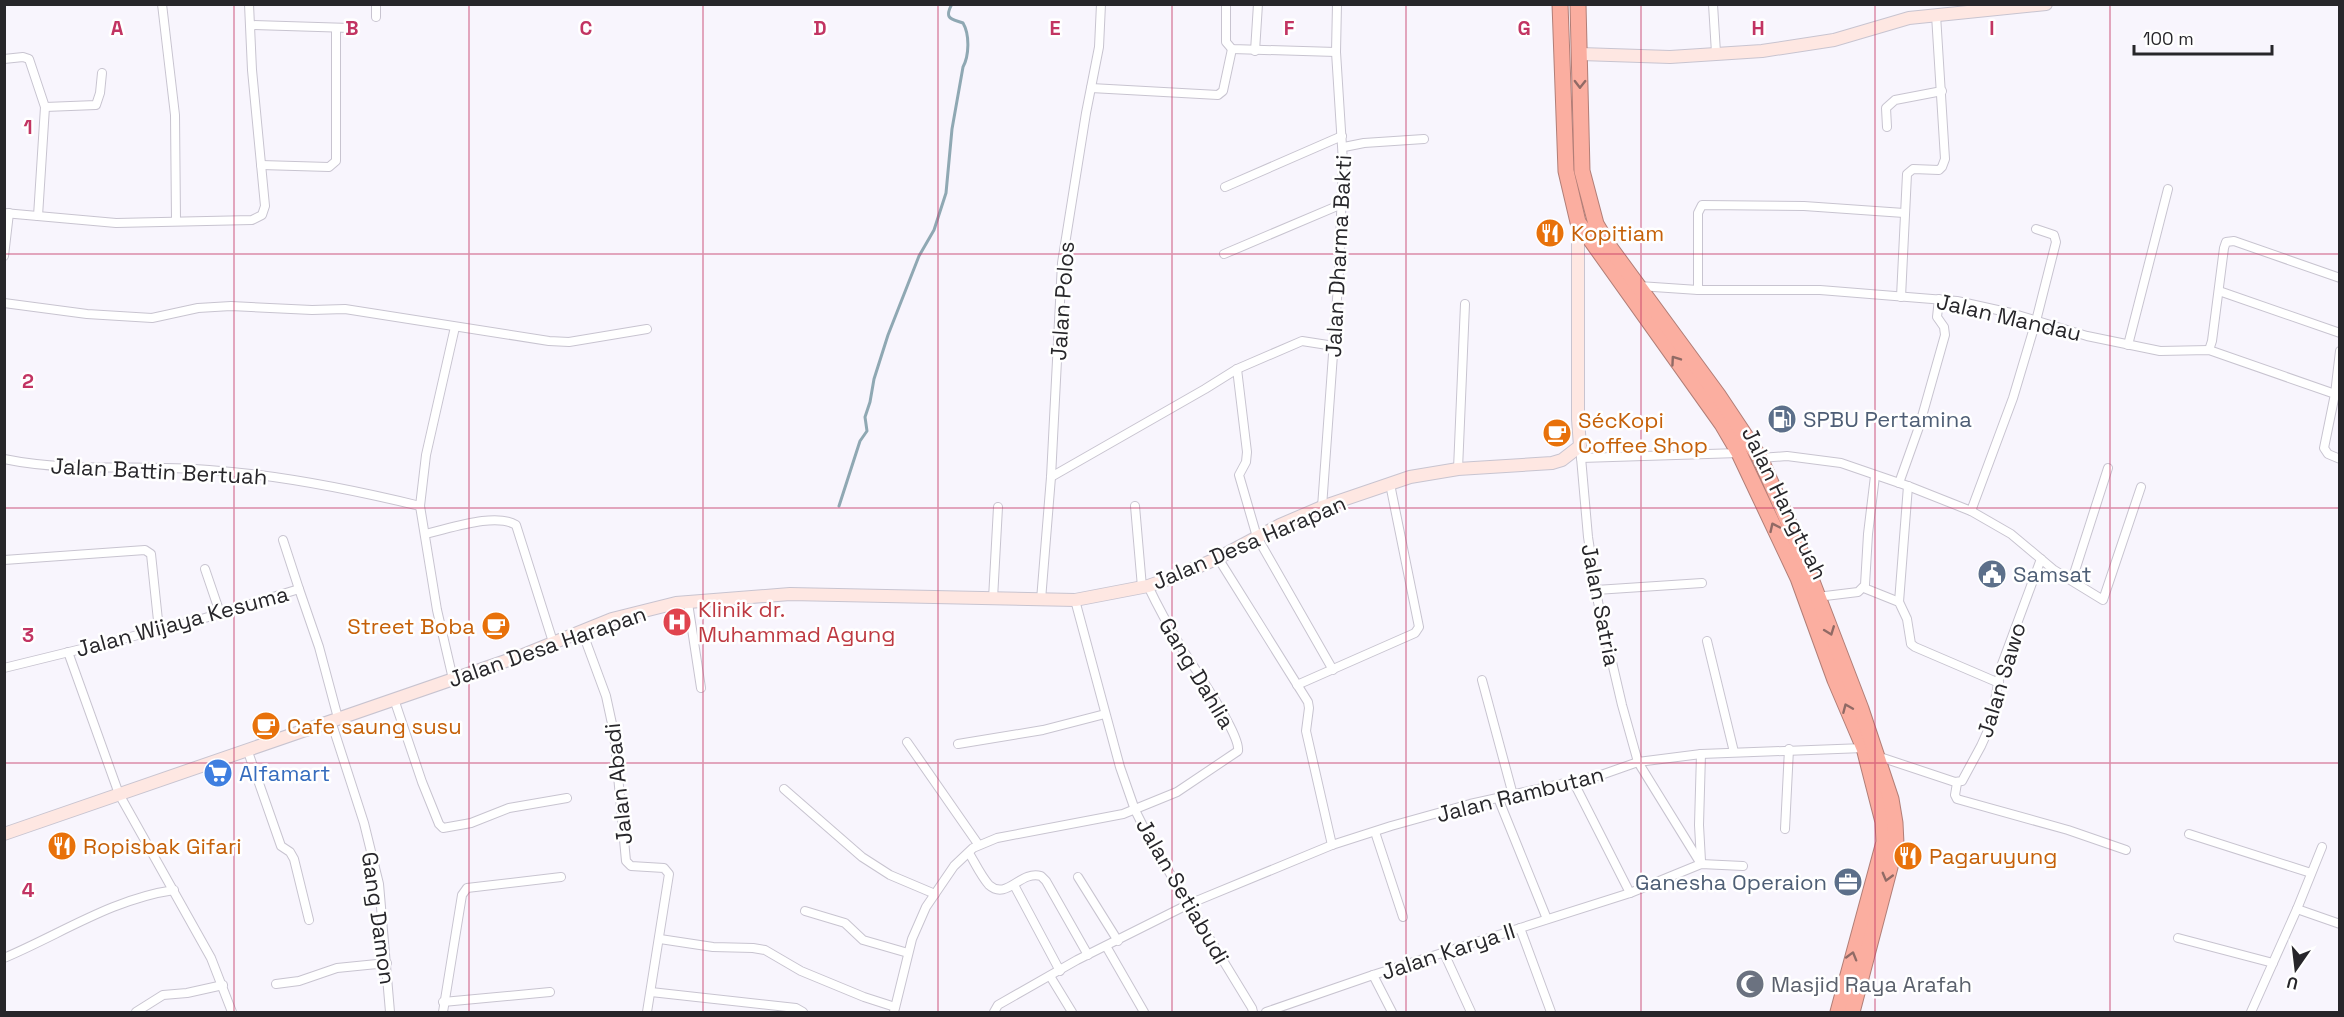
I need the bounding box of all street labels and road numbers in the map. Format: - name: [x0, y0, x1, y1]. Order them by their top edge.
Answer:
- street label: Jalan Dharma Bakti: [1319, 154, 1357, 358]
- street label: Jalan Polos: [1044, 240, 1080, 362]
- street label: Jalan Mandau: [1934, 287, 2084, 347]
- street label: Jalan Hangtuah: [1736, 422, 1834, 584]
- street label: Jalan Battin Bertuah: [50, 451, 268, 491]
- street label: Jalan Desa Harapan: [1148, 489, 1350, 595]
- street label: Jalan Satria: [1575, 541, 1627, 669]
- street label: Jalan Wijaya Kesuma: [73, 579, 292, 663]
- street label: Jalan Desa Harapan: [444, 599, 650, 693]
- street label: Gang Dahlia: [1153, 612, 1241, 734]
- street label: Jalan Sawo: [1970, 619, 2032, 741]
- street label: Jalan Abadi: [598, 722, 638, 846]
- street label: Jalan Rambutan: [1433, 760, 1607, 828]
- street label: Jalan Setiabudi: [1130, 813, 1236, 969]
- street label: Gang Damon: [356, 850, 402, 986]
- street label: Jalan Karya II: [1377, 916, 1519, 986]

